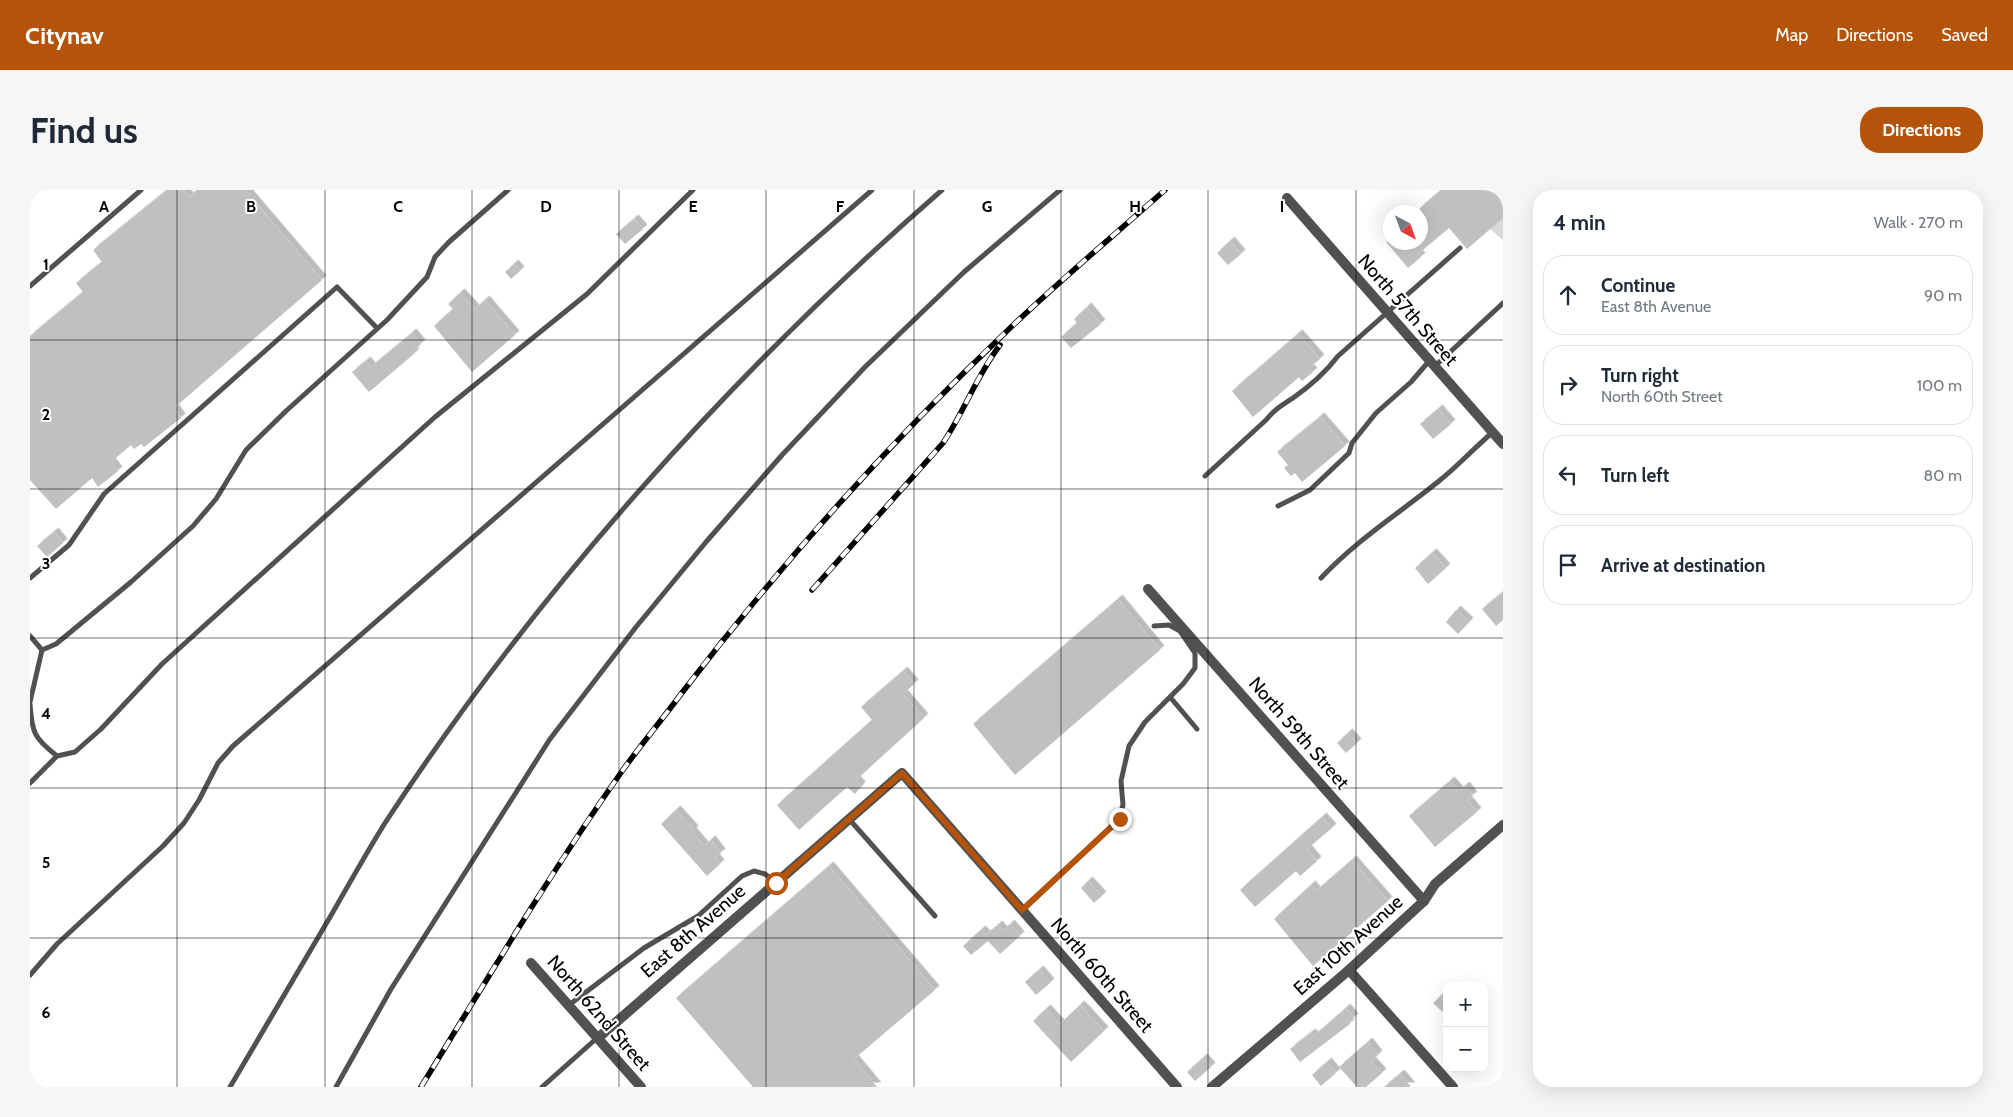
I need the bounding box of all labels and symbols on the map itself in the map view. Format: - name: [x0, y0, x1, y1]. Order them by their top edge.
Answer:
- text: A: [99, 197, 109, 216]
- text: B: [246, 197, 256, 216]
- text: C: [393, 197, 403, 216]
- text: D: [540, 197, 552, 216]
- text: E: [688, 197, 698, 216]
- text: F: [836, 197, 845, 216]
- text: G: [982, 197, 992, 216]
- text: H: [1129, 197, 1141, 216]
- text: I: [1280, 197, 1284, 216]
- north arrow: [1383, 205, 1428, 250]
- street label: North 57th Street: [1353, 250, 1463, 371]
- text: 1: [43, 255, 49, 274]
- text: 2: [42, 405, 50, 424]
- text: 3: [42, 554, 50, 573]
- street label: North 59th Street: [1244, 672, 1354, 794]
- text: 4: [41, 704, 51, 723]
- route end: [1109, 808, 1132, 831]
- text: 5: [42, 853, 50, 872]
- route start: [765, 872, 788, 895]
- street label: East 8th Avenue: [636, 879, 750, 983]
- street label: East 10th Avenue: [1289, 890, 1407, 1000]
- street label: North 60th Street: [1046, 913, 1158, 1037]
- street label: North 62nd Street: [543, 951, 656, 1076]
- text: 6: [42, 1003, 51, 1022]

